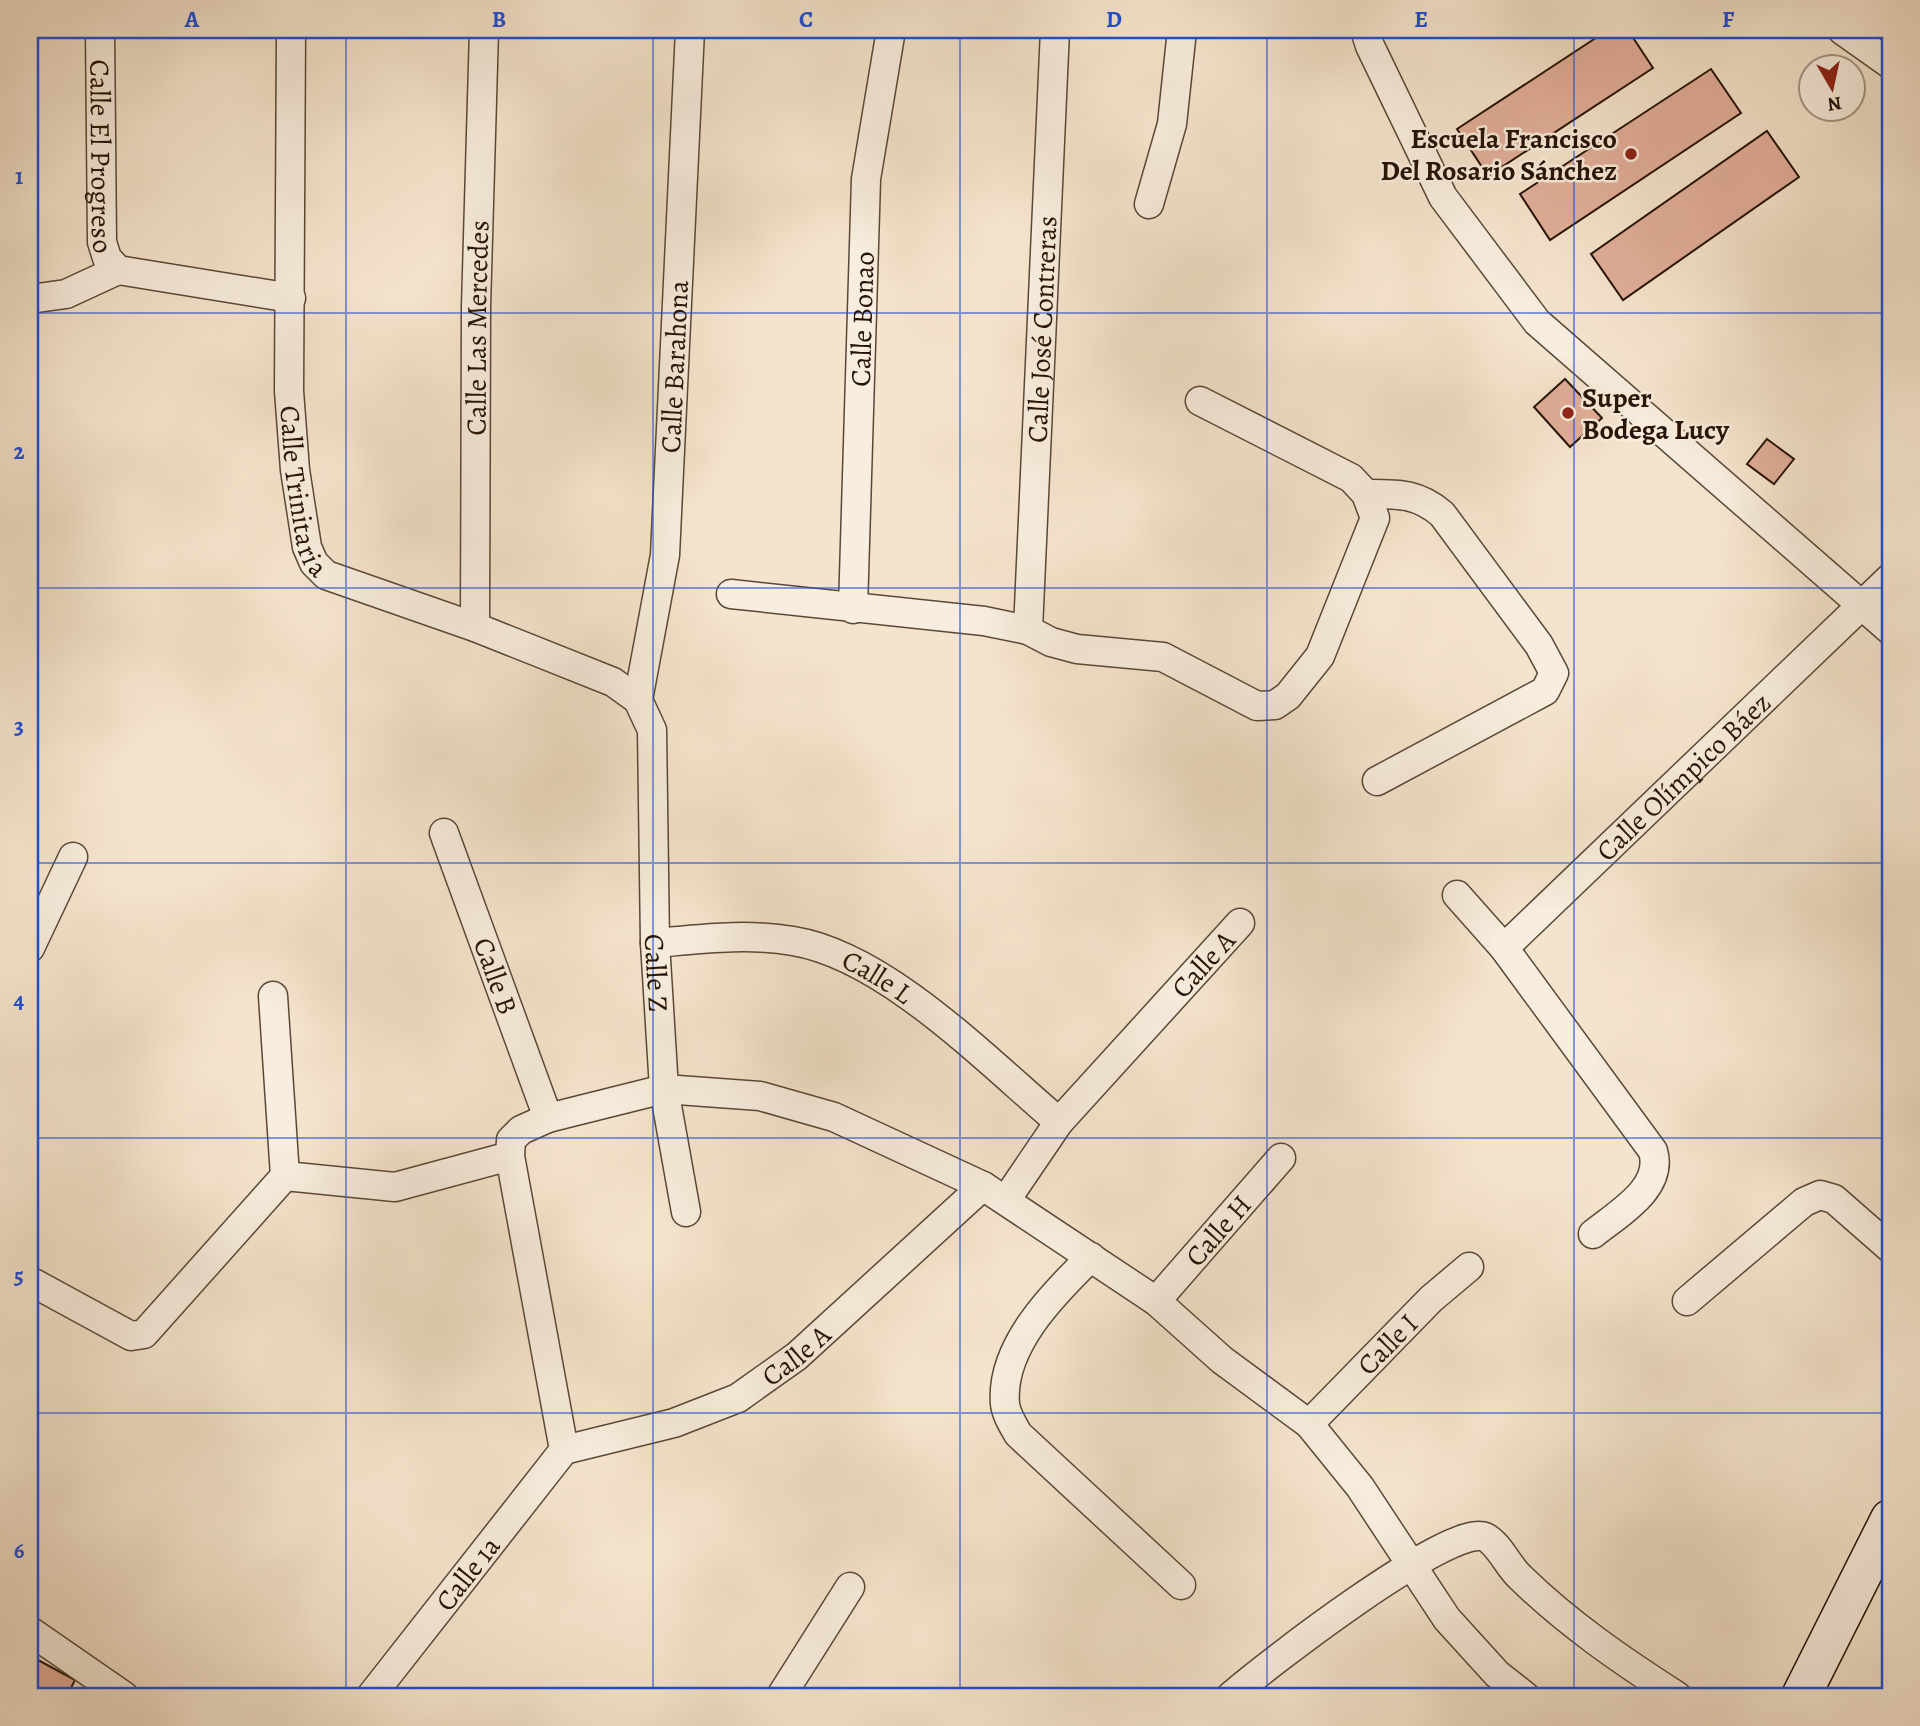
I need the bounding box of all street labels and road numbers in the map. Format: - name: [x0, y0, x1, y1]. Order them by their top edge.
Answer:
- street label: Calle El Progreso: [80, 59, 122, 258]
- street label: Calle José Contreras: [1018, 215, 1067, 444]
- street label: Calle Las Mercedes: [458, 220, 498, 436]
- street label: Calle Bonao: [842, 251, 884, 387]
- street label: Calle Barahona: [652, 279, 698, 454]
- street label: Calle Trinitaria: [270, 404, 336, 586]
- street label: Calle Olímpico Báez: [1588, 684, 1779, 870]
- street label: Calle A: [1163, 922, 1245, 1006]
- street label: Calle B: [464, 932, 527, 1020]
- street label: Calle Z: [635, 934, 677, 1013]
- street label: Calle L: [836, 941, 921, 1013]
- street label: Calle H: [1177, 1187, 1260, 1275]
- street label: Calle I: [1349, 1305, 1427, 1384]
- street label: Calle A: [754, 1316, 840, 1395]
- street label: Calle 1a: [427, 1529, 509, 1619]

